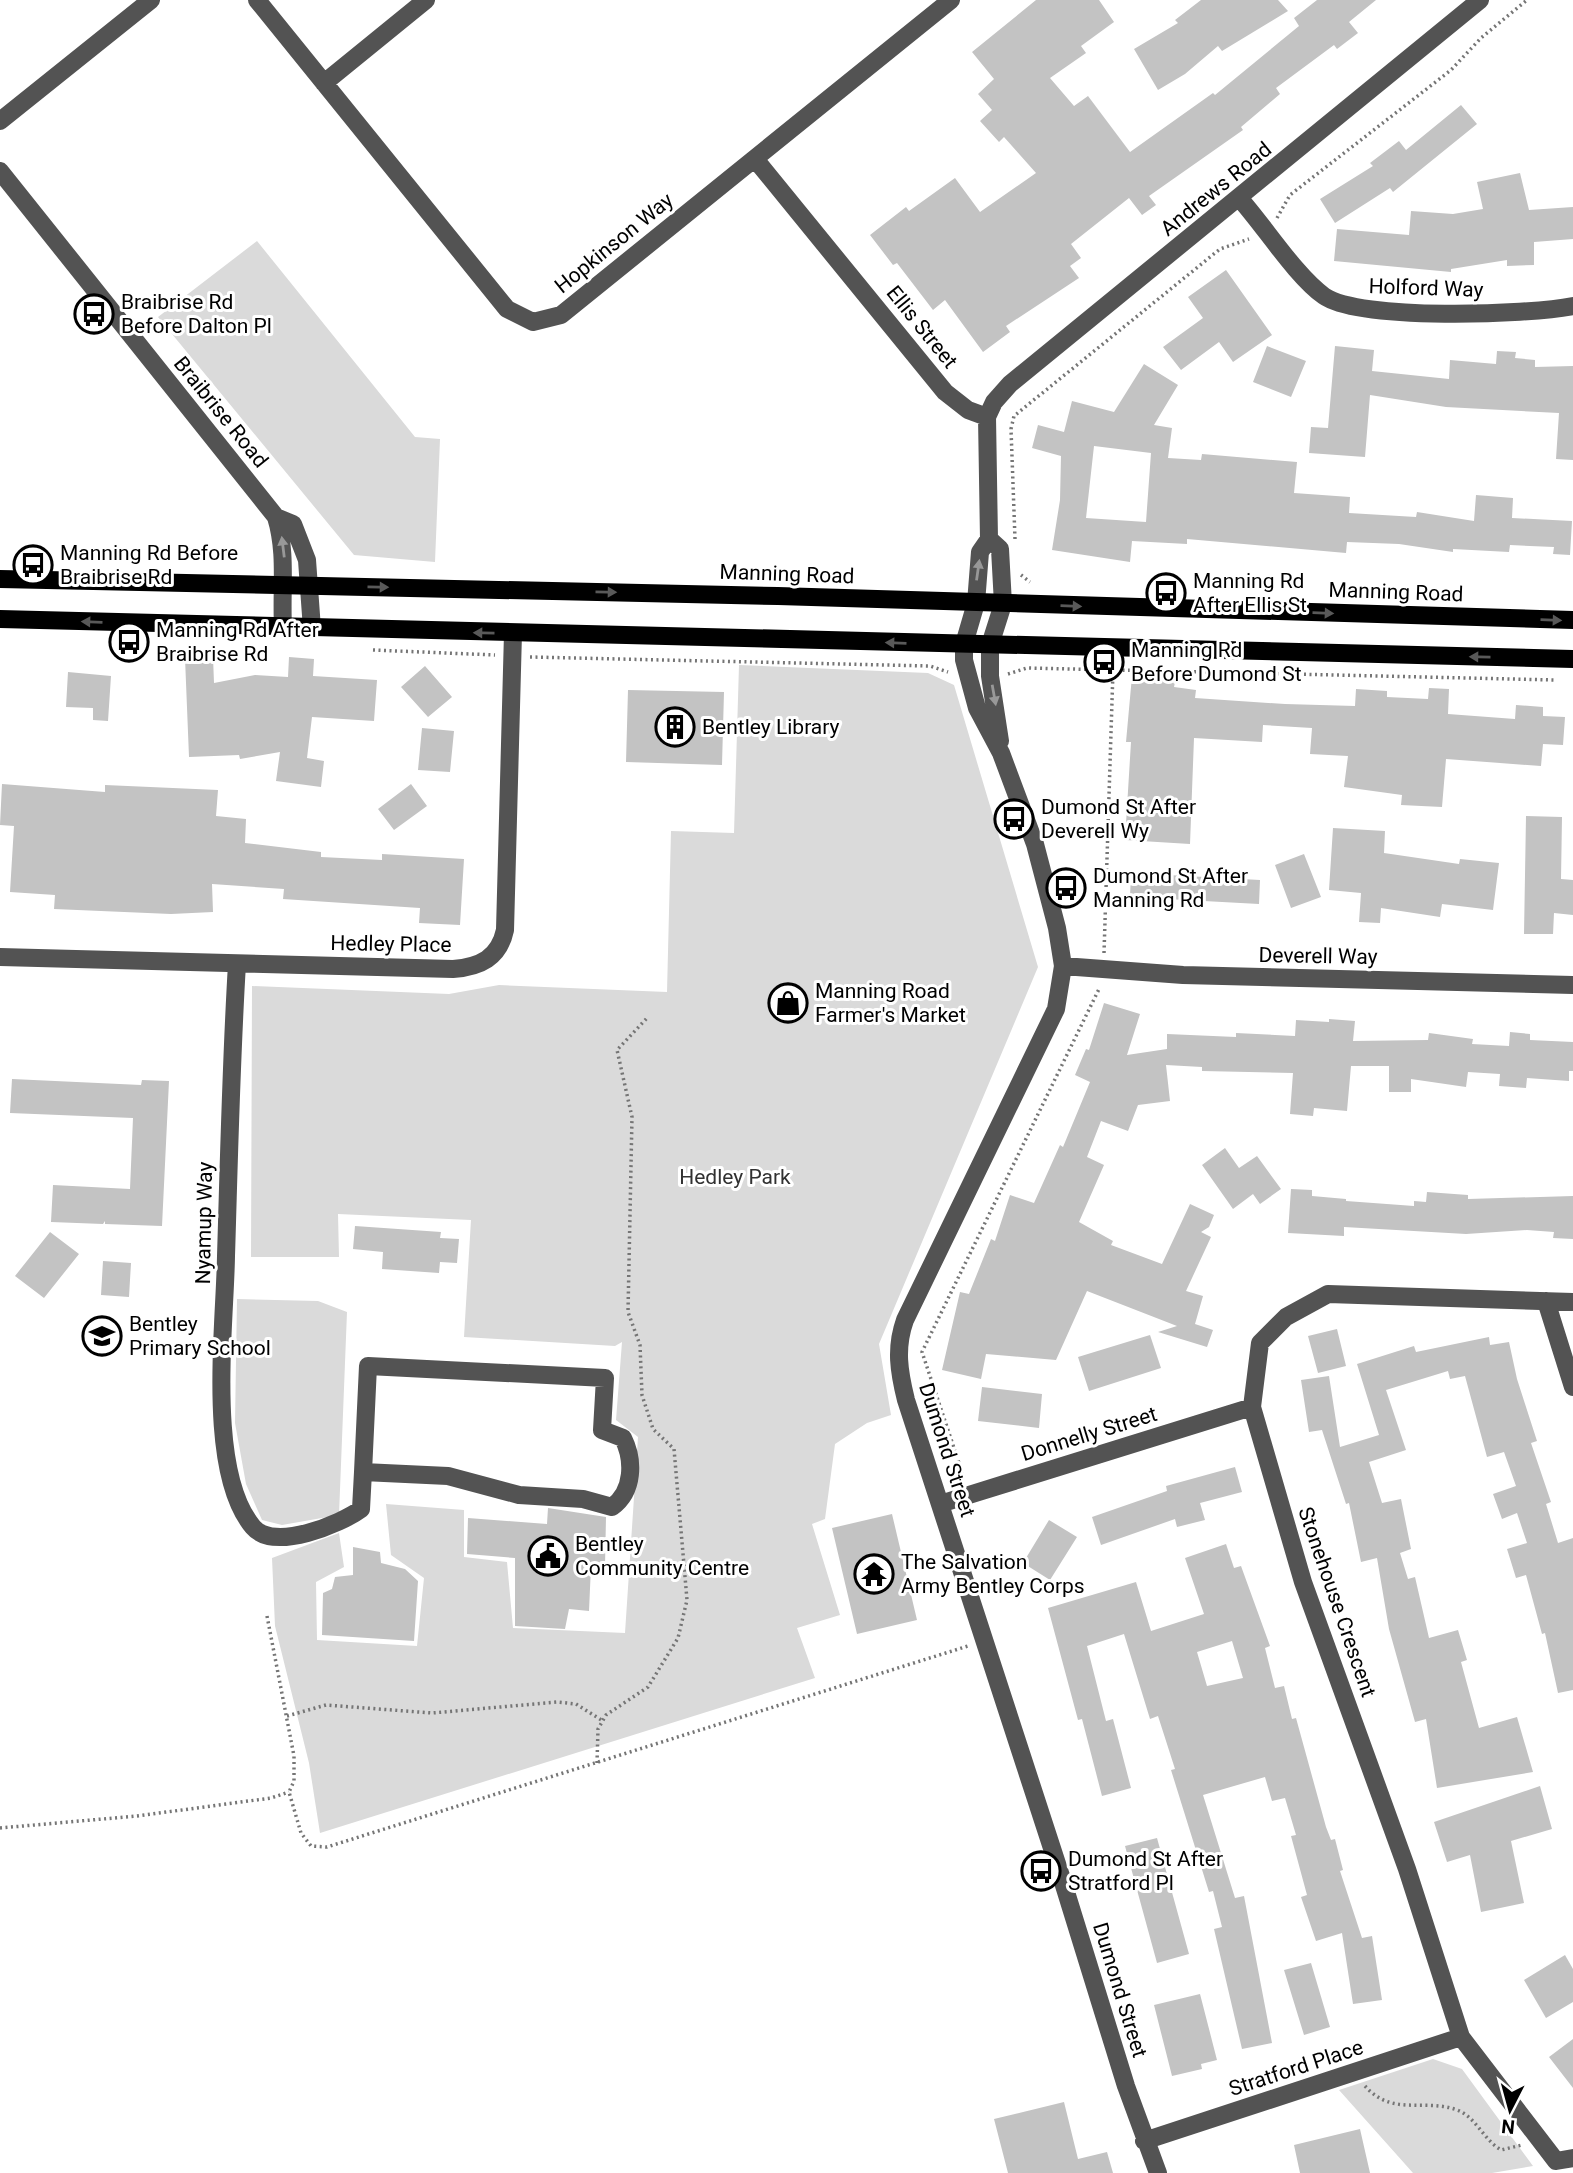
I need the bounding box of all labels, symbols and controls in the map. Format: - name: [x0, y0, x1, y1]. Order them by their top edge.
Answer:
- street label: Andrews Road: [1156, 137, 1276, 241]
- street label: Hopkinson Way: [550, 188, 678, 298]
- street label: Holford Way: [1368, 274, 1484, 302]
- street label: Ellis Street: [882, 281, 962, 373]
- place label: Braibrise Rd Before Dalton Pl: [121, 290, 272, 338]
- bus stop icon: Braibrise Rd Before Dalton Pl: [73, 293, 115, 335]
- street label: Braibrise Road: [169, 352, 273, 472]
- one-way arrow: [277, 536, 288, 558]
- place label: Manning Rd Before Braibrise Rd: [60, 541, 238, 589]
- bus stop icon: Manning Rd Before Braibrise Rd: [12, 544, 54, 586]
- one-way arrow: [972, 559, 983, 581]
- street label: Manning Road: [719, 560, 855, 588]
- place label: Manning Rd After Ellis St: [1193, 569, 1307, 617]
- bus stop icon: Manning Rd After Ellis St: [1145, 572, 1187, 614]
- street label: Manning Road: [1328, 578, 1464, 606]
- one-way arrow: [368, 582, 390, 593]
- one-way arrow: [595, 586, 617, 598]
- one-way arrow: [1061, 600, 1083, 612]
- one-way arrow: [1313, 608, 1335, 619]
- one-way arrow: [1540, 614, 1562, 625]
- one-way arrow: [81, 616, 103, 628]
- place label: Manning Rd After Braibrise Rd: [156, 618, 319, 666]
- bus stop icon: Manning Rd After Braibrise Rd: [108, 621, 150, 663]
- one-way arrow: [473, 627, 495, 638]
- one-way arrow: [885, 637, 907, 648]
- place label: Manning Rd Before Dumond St: [1131, 638, 1302, 686]
- bus stop icon: Manning Rd Before Dumond St: [1083, 641, 1125, 683]
- one-way arrow: [1469, 651, 1491, 662]
- one-way arrow: [989, 684, 1000, 706]
- building icon: Bentley Library: [654, 706, 696, 748]
- place label: Bentley Library: [702, 715, 840, 739]
- place label: Dumond St After Deverell Wy: [1041, 795, 1196, 843]
- bus stop icon: Dumond St After Deverell Wy: [993, 798, 1035, 840]
- place label: Dumond St After Manning Rd: [1093, 864, 1248, 912]
- bus stop icon: Dumond St After Manning Rd: [1045, 867, 1087, 909]
- street label: Hedley Place: [330, 931, 452, 957]
- street label: Deverell Way: [1258, 943, 1378, 969]
- place label: Manning Road Farmer's Market: [815, 979, 966, 1027]
- shop icon: Manning Road Farmer's Market: [767, 982, 809, 1024]
- street label: Nyamup Way: [191, 1161, 217, 1285]
- park label: Hedley Park: [679, 1165, 791, 1189]
- place label: Bentley Primary School: [129, 1312, 271, 1360]
- school or university icon: Bentley Primary School: [81, 1315, 123, 1357]
- street label: Dumond Street: [914, 1380, 980, 1520]
- street label: Donnelly Street: [1018, 1402, 1160, 1466]
- street label: Stonehouse Crescent: [1293, 1504, 1381, 1700]
- place label: Bentley Community Centre: [575, 1532, 749, 1580]
- public building icon: Bentley Community Centre: [527, 1535, 569, 1577]
- place label: The Salvation Army Bentley Corps: [901, 1550, 1085, 1598]
- temple icon: The Salvation Army Bentley Corps: [853, 1553, 895, 1595]
- place label: Dumond St After Stratford Pl: [1068, 1847, 1223, 1895]
- bus stop icon: Dumond St After Stratford Pl: [1020, 1850, 1062, 1892]
- street label: Dumond Street: [1088, 1920, 1152, 2060]
- street label: Stratford Place: [1226, 2035, 1366, 2101]
- north arrow: [1475, 2075, 1545, 2145]
- text: N: [1500, 2114, 1516, 2139]

